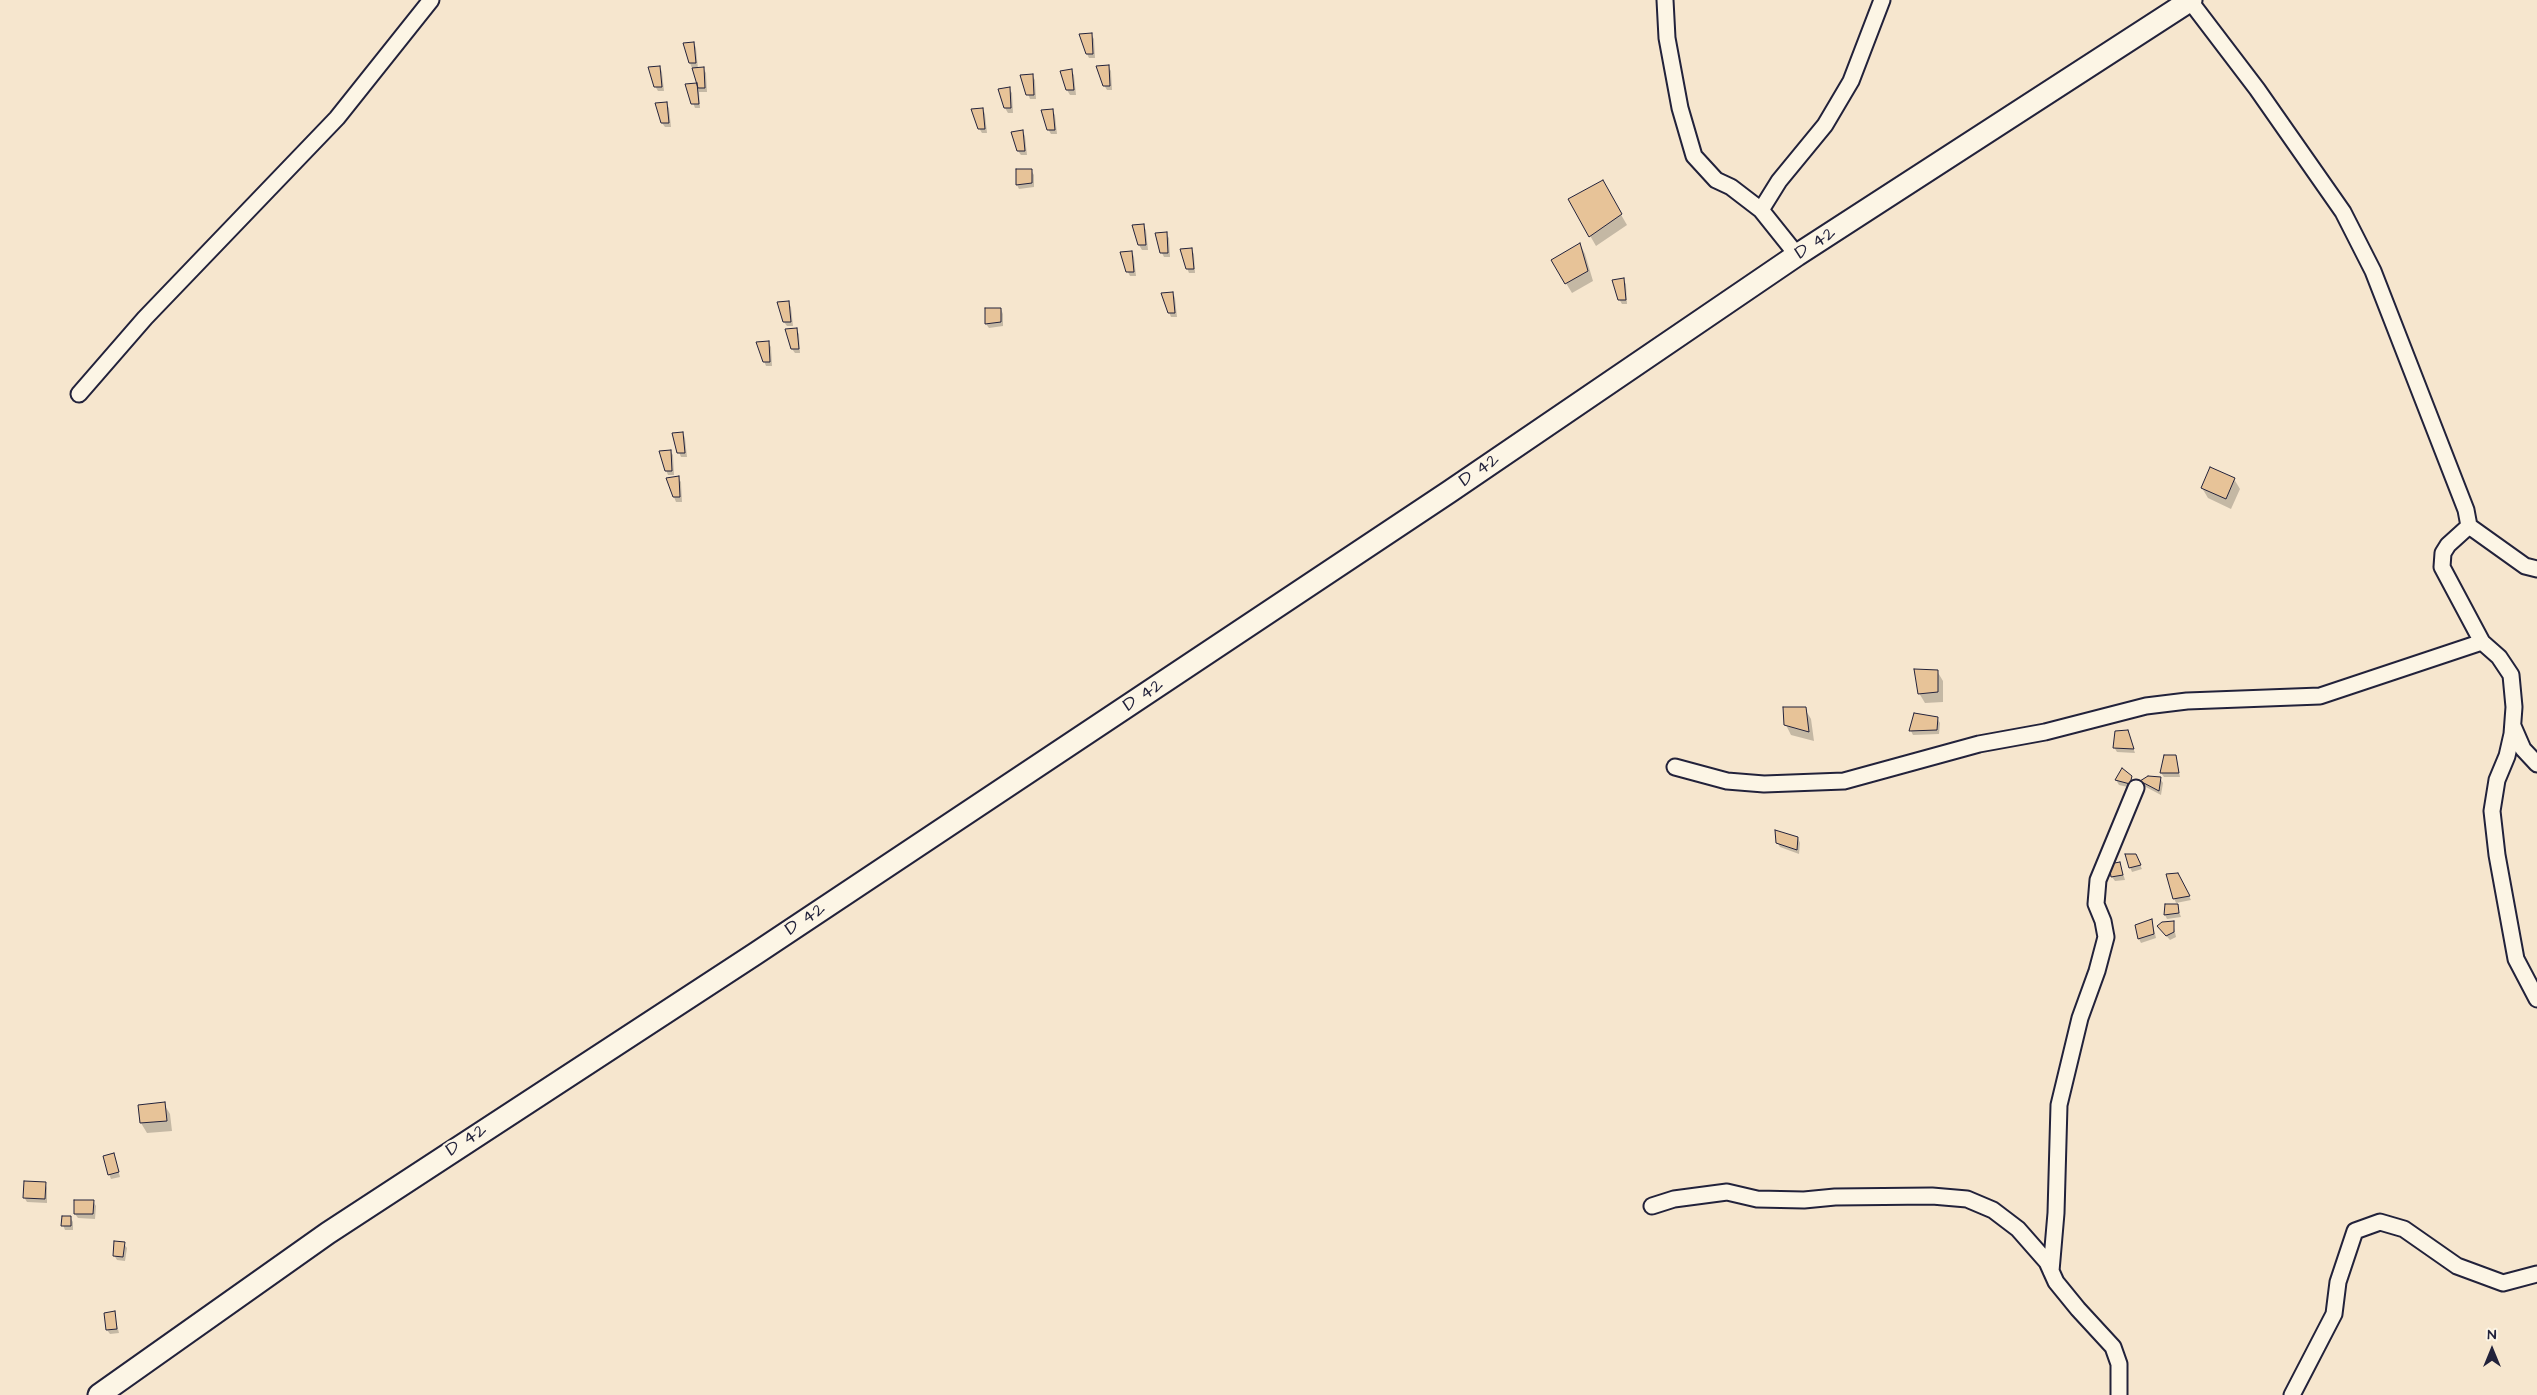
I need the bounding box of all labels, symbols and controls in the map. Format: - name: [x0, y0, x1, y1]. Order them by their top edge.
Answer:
- street label: D 42: [1791, 223, 1841, 265]
- street label: D 42: [1456, 449, 1504, 493]
- street label: D 42: [1119, 674, 1169, 718]
- street label: D 42: [781, 898, 831, 942]
- street label: D 42: [442, 1120, 492, 1162]
- north arrow: [2467, 1325, 2517, 1375]
- text: N: [2488, 1325, 2496, 1345]

